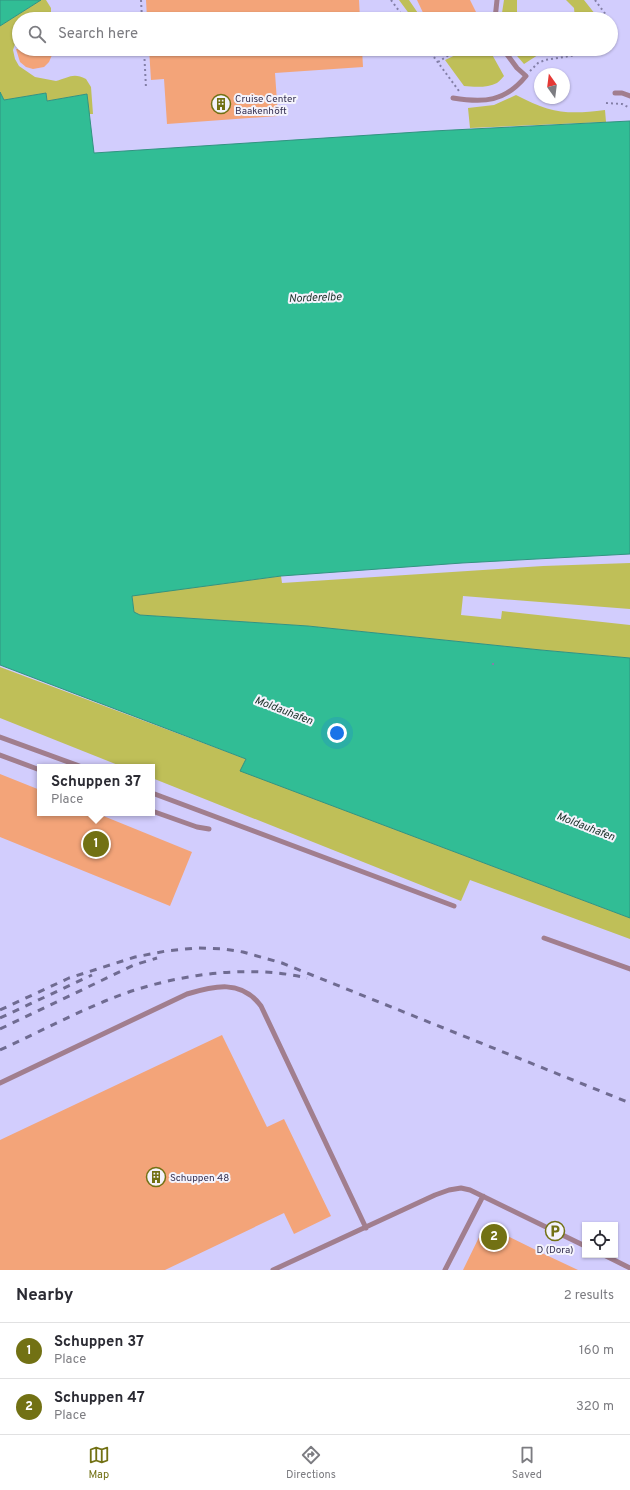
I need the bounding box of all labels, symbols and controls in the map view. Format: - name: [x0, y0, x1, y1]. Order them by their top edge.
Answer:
- search box: [12, 12, 618, 56]
- icon: search: [26, 23, 48, 45]
- text: Search here: [58, 25, 138, 44]
- north arrow: [534, 68, 570, 104]
- building icon: Cruise Center Baakenhöft: [210, 93, 232, 115]
- place label: Cruise Center Baakenhöft: [235, 93, 296, 118]
- water label: Norderelbe: [288, 290, 342, 306]
- water label: Moldauhafen: [253, 693, 315, 728]
- your location: [327, 723, 347, 743]
- popup: [37, 764, 155, 816]
- text: Schuppen 37: [51, 773, 141, 792]
- text: Place: [51, 792, 83, 808]
- water label: Moldauhafen: [555, 809, 617, 844]
- pin: 1: [83, 829, 109, 859]
- building icon: Schuppen 48: [145, 1166, 167, 1188]
- place label: Schuppen 48: [170, 1172, 229, 1185]
- parking icon: D (Dora): [544, 1220, 566, 1242]
- pin: 2: [481, 1222, 507, 1252]
- map controls: [582, 1222, 618, 1258]
- button: locate: [582, 1222, 618, 1258]
- place label: D (Dora): [537, 1244, 573, 1257]
- text: Nearby: [16, 1285, 73, 1307]
- text: 2 results: [564, 1288, 614, 1304]
- text: Schuppen 37: [54, 1333, 144, 1352]
- text: 1: [26, 1343, 32, 1359]
- text: 160 m: [579, 1343, 614, 1359]
- text: Place: [54, 1352, 86, 1368]
- text: Schuppen 47: [54, 1389, 145, 1408]
- text: 2: [25, 1399, 33, 1415]
- text: 320 m: [576, 1399, 614, 1415]
- text: Place: [54, 1408, 86, 1424]
- tab: Map: [88, 1444, 110, 1482]
- tab: Directions: [286, 1444, 336, 1482]
- tab: Saved: [512, 1444, 542, 1482]

